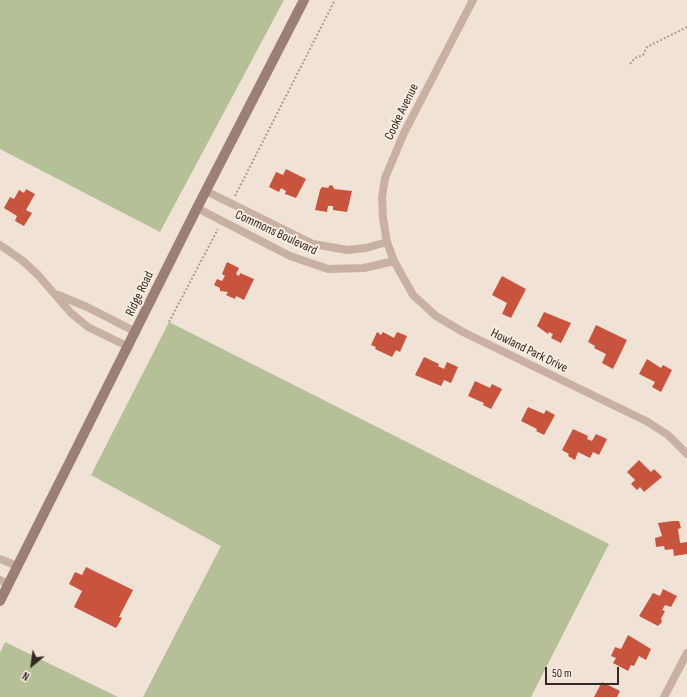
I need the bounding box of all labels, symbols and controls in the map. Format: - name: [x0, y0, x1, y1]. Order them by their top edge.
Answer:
- street label: Cooke Avenue: [382, 81, 422, 143]
- street label: Commons Boulevard: [232, 207, 320, 259]
- street label: Ridge Road: [122, 269, 158, 319]
- street label: Howland Park Drive: [488, 326, 570, 376]
- north arrow: [12, 645, 52, 685]
- scale bar: [547, 659, 621, 685]
- text: 50 m: [552, 666, 572, 681]
- text: N: [20, 669, 32, 683]

